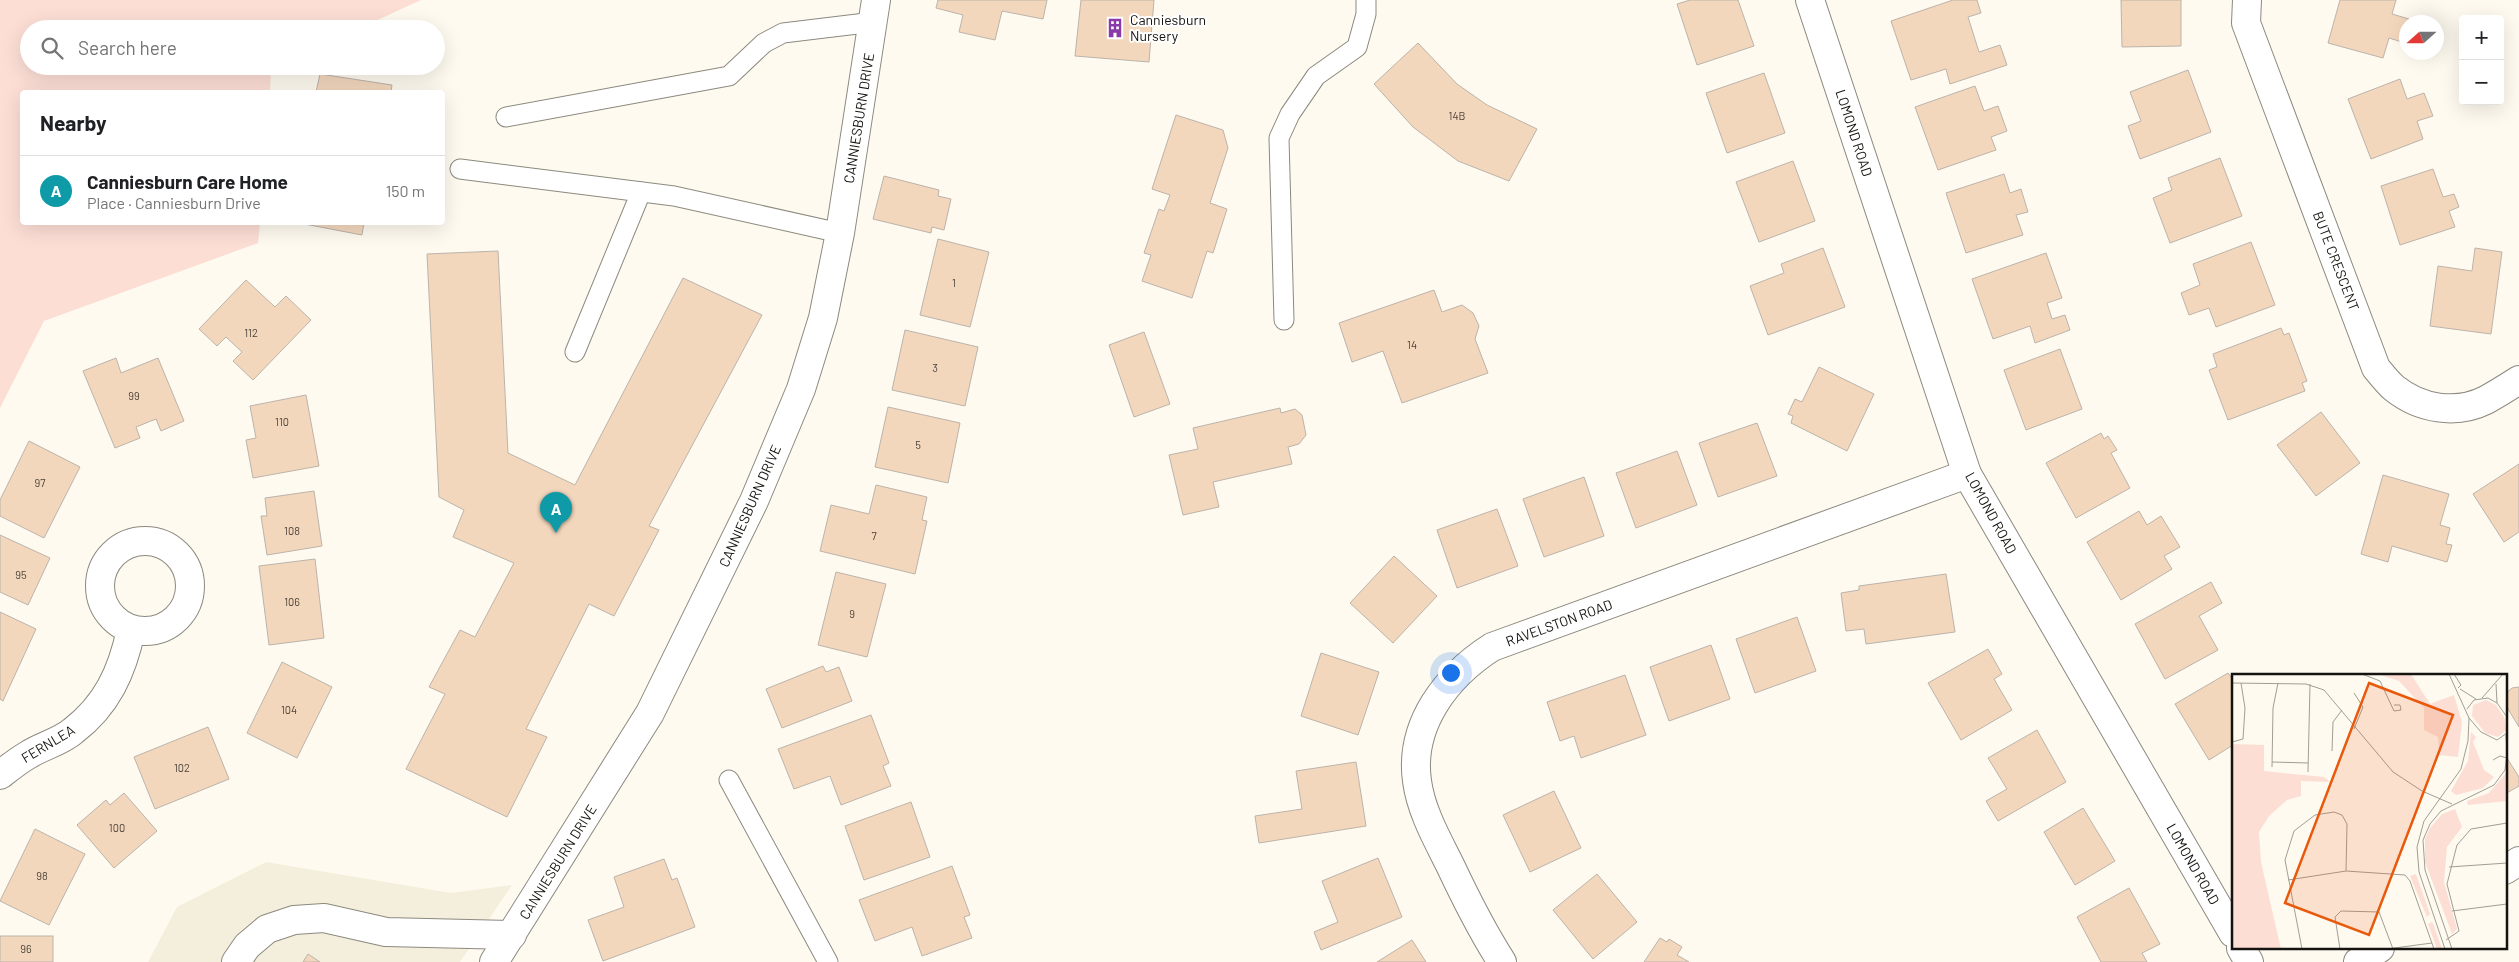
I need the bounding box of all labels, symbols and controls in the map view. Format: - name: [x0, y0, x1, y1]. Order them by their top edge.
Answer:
- place label: Canniesburn Nursery: [1130, 11, 1206, 44]
- north arrow: [2399, 15, 2444, 60]
- map controls: [2459, 15, 2504, 105]
- button: +: [2459, 15, 2504, 60]
- building icon: Canniesburn Nursery: [1104, 17, 1126, 39]
- search box: [20, 20, 445, 75]
- icon: search: [38, 34, 66, 62]
- text: Search here: [78, 36, 177, 59]
- street label: CANNIESBURN DRIVE: [840, 51, 877, 184]
- button: −: [2459, 60, 2504, 105]
- street label: LOMOND ROAD: [1832, 87, 1877, 178]
- house number: 14B: [1449, 109, 1466, 122]
- text: Nearby: [40, 110, 106, 135]
- text: Canniesburn Care Home: [87, 170, 288, 193]
- text: A: [51, 181, 61, 200]
- text: 150 m: [386, 181, 425, 200]
- text: Place · Canniesburn Drive: [87, 193, 261, 212]
- street label: BUTE CRESCENT: [2310, 209, 2363, 313]
- house number: 1: [952, 276, 956, 289]
- house number: 112: [244, 326, 258, 339]
- house number: 14: [1407, 338, 1417, 351]
- house number: 3: [932, 361, 938, 374]
- house number: 99: [128, 389, 140, 402]
- house number: 110: [275, 415, 289, 428]
- house number: 5: [915, 438, 921, 451]
- street label: CANNIESBURN DRIVE: [715, 442, 784, 570]
- street label: LOMOND ROAD: [1962, 469, 2021, 556]
- house number: 97: [35, 476, 45, 489]
- pin: A: [540, 492, 572, 533]
- house number: 108: [284, 524, 300, 537]
- house number: 7: [871, 529, 877, 542]
- house number: 95: [15, 568, 27, 581]
- house number: 106: [284, 595, 300, 608]
- street label: RAVELSTON ROAD: [1503, 595, 1614, 650]
- house number: 9: [849, 607, 855, 620]
- your location: [1438, 660, 1464, 686]
- inset map: [2232, 674, 2506, 950]
- house number: 104: [281, 703, 297, 716]
- street label: FERNLEA: [18, 721, 78, 766]
- house number: 102: [174, 761, 190, 774]
- street label: CANNIESBURN DRIVE: [515, 801, 600, 922]
- street label: LOMOND ROAD: [2163, 820, 2223, 907]
- house number: 100: [109, 821, 125, 834]
- house number: 98: [36, 869, 48, 882]
- house number: 96: [20, 942, 32, 955]

